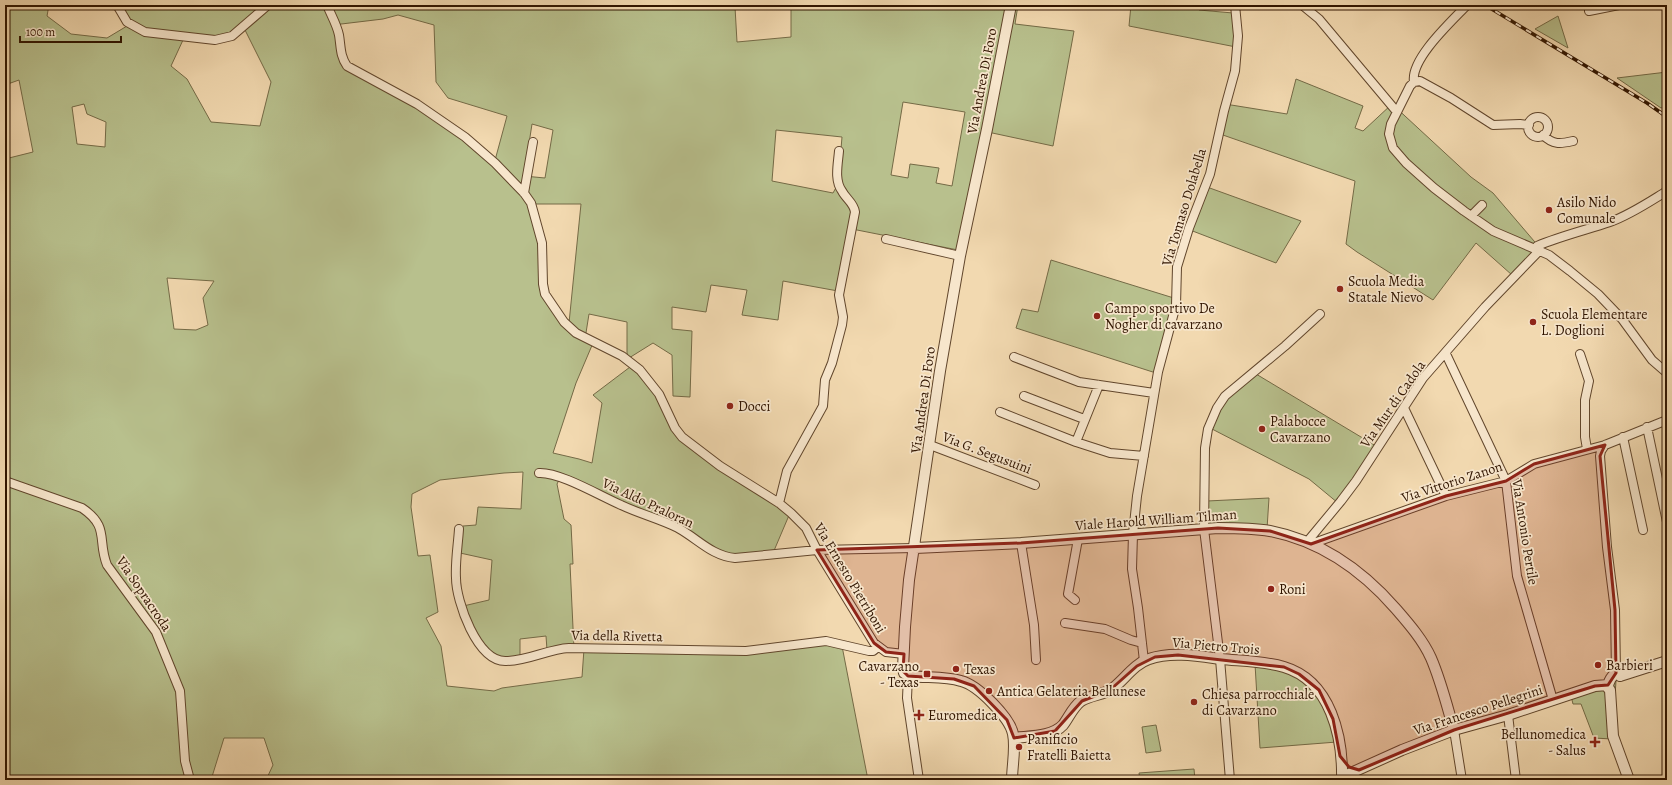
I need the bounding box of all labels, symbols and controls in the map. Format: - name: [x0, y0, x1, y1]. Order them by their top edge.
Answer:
- scale bar: [20, 18, 121, 44]
- text: 100 m: [26, 24, 55, 40]
- street label: Via Andrea Di Foro: [962, 26, 1002, 136]
- street label: Via Tomaso Dolabella: [1157, 145, 1211, 269]
- place label: Asilo Nido Comunale: [1556, 193, 1616, 228]
- marker: Asilo Nido Comunale: [1544, 205, 1554, 215]
- place label: Scuola Media Statale Nievo: [1348, 272, 1425, 307]
- marker: Scuola Media Statale Nievo: [1335, 284, 1345, 294]
- place label: Campo sportivo De Nogher di cavarzano: [1105, 299, 1222, 334]
- place label: Scuola Elementare L. Doglioni: [1541, 305, 1648, 340]
- marker: Campo sportivo De Nogher di cavarzano: [1092, 311, 1102, 321]
- marker: Scuola Elementare L. Doglioni: [1528, 317, 1538, 327]
- street label: Via Andrea Di Foro: [906, 345, 940, 455]
- street label: Via Mur di Cadola: [1355, 356, 1430, 452]
- place label: Docci: [738, 397, 770, 416]
- marker: Docci: [725, 401, 735, 411]
- place label: Palabocce Cavarzano: [1270, 412, 1331, 447]
- marker: Palabocce Cavarzano: [1257, 424, 1267, 434]
- street label: Via G. Segusuini: [939, 427, 1034, 479]
- street label: Via Vittorio Zanon: [1398, 457, 1505, 508]
- street label: Via Aldo Praloran: [598, 473, 697, 533]
- street label: Via Antonio Pertile: [1507, 477, 1543, 586]
- street label: Viale Harold William Tilman: [1073, 505, 1238, 535]
- street label: Via Ernesto Pietriboni: [809, 518, 891, 637]
- street label: Via Sopracroda: [111, 552, 176, 636]
- place label: Roni: [1279, 580, 1306, 599]
- marker: Roni: [1266, 584, 1276, 594]
- street label: Via della Rivetta: [570, 626, 663, 646]
- street label: Via Pietro Trois: [1171, 633, 1260, 659]
- place label: Barbieri: [1606, 656, 1653, 675]
- place label: Cavarzano - Texas: [858, 657, 919, 692]
- place label: Texas: [964, 660, 995, 679]
- marker: Barbieri: [1593, 660, 1603, 670]
- marker: Texas: [951, 664, 961, 674]
- marker: Cavarzano - Texas: [922, 669, 932, 679]
- street label: Via Francesco Pellegrini: [1410, 680, 1545, 740]
- place label: Antica Gelateria Bellunese: [996, 682, 1146, 701]
- place label: Chiesa parrocchiale di Cavarzano: [1202, 685, 1314, 720]
- marker: Antica Gelateria Bellunese: [984, 686, 994, 696]
- marker: Chiesa parrocchiale di Cavarzano: [1189, 697, 1199, 707]
- place label: Euromedica: [928, 706, 998, 725]
- marker: Euromedica: [913, 709, 925, 721]
- place label: Bellunomedica - Salus: [1501, 725, 1586, 760]
- place label: Panificio Fratelli Baietta: [1027, 730, 1111, 765]
- marker: Bellunomedica - Salus: [1589, 736, 1601, 748]
- marker: Panificio Fratelli Baietta: [1014, 742, 1024, 752]

